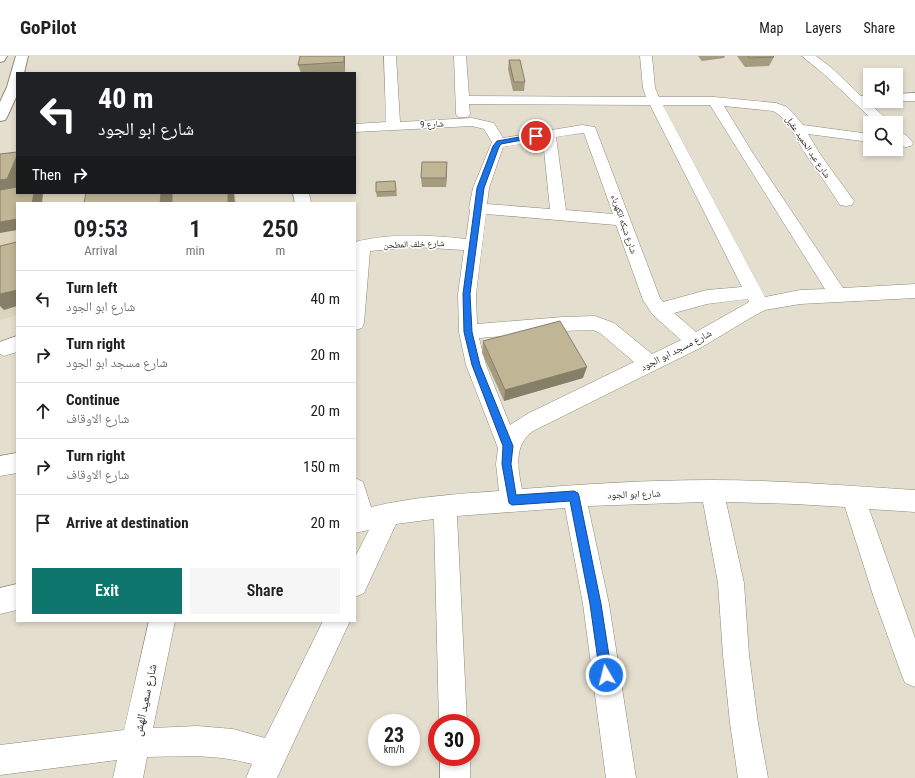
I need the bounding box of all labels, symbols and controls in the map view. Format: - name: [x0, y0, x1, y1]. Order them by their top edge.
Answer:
- text: GoPilot: [20, 16, 76, 39]
- text: Map: [759, 20, 783, 36]
- text: Layers: [805, 20, 842, 36]
- text: Share: [864, 20, 895, 36]
- map controls: [863, 68, 903, 156]
- button: sound: [863, 68, 903, 108]
- text: 40 m: [98, 82, 154, 115]
- icon: left: [32, 88, 84, 140]
- street label: شارع عبد الحميد عقيل: [783, 114, 832, 181]
- button: search: [863, 116, 903, 156]
- text: شارع ابو الجود: [98, 118, 194, 139]
- street label: شارع 9: [420, 118, 444, 131]
- pin: [519, 119, 553, 153]
- icon: arrive: [525, 125, 547, 147]
- icon: right: [69, 164, 91, 186]
- text: Then: [32, 166, 61, 184]
- street label: شارع شبكه الكهرباء: [608, 193, 639, 255]
- text: 09:53: [74, 215, 128, 243]
- text: 1: [189, 215, 201, 243]
- text: 250: [262, 215, 298, 243]
- street label: شارع خلف المطحن: [383, 238, 445, 251]
- text: Arrival: [84, 243, 117, 258]
- text: min: [186, 243, 205, 258]
- text: m: [275, 243, 285, 258]
- text: Turn left: [66, 279, 117, 297]
- icon: left: [32, 288, 54, 310]
- text: 40 m: [310, 290, 340, 308]
- text: شارع ابو الجود: [66, 299, 135, 314]
- street label: شارع مسجد ابو الجود: [639, 327, 714, 374]
- text: Turn right: [66, 335, 125, 353]
- icon: right: [32, 344, 54, 366]
- text: 20 m: [310, 346, 340, 364]
- text: شارع مسجد ابو الجود: [66, 355, 168, 370]
- text: Continue: [66, 391, 120, 409]
- icon: ahead: [32, 400, 54, 422]
- text: 20 m: [310, 402, 340, 420]
- text: شارع الاوقاف: [66, 411, 129, 426]
- text: Turn right: [66, 447, 125, 465]
- icon: right: [32, 456, 54, 478]
- text: 150 m: [303, 458, 340, 476]
- text: شارع الاوقاف: [66, 467, 129, 482]
- street label: شارع ابو الجود: [607, 488, 661, 501]
- icon: arrive: [32, 512, 54, 534]
- text: Arrive at destination: [66, 514, 189, 532]
- text: 20 m: [310, 514, 340, 532]
- button: Exit: [32, 568, 182, 614]
- button: Share: [190, 568, 340, 614]
- position arrow: [585, 654, 627, 696]
- street label: شارع سعيد الهش: [131, 663, 160, 738]
- speed limit sign: 30: [428, 714, 480, 766]
- text: 23: [384, 723, 404, 747]
- text: km/h: [384, 744, 404, 755]

